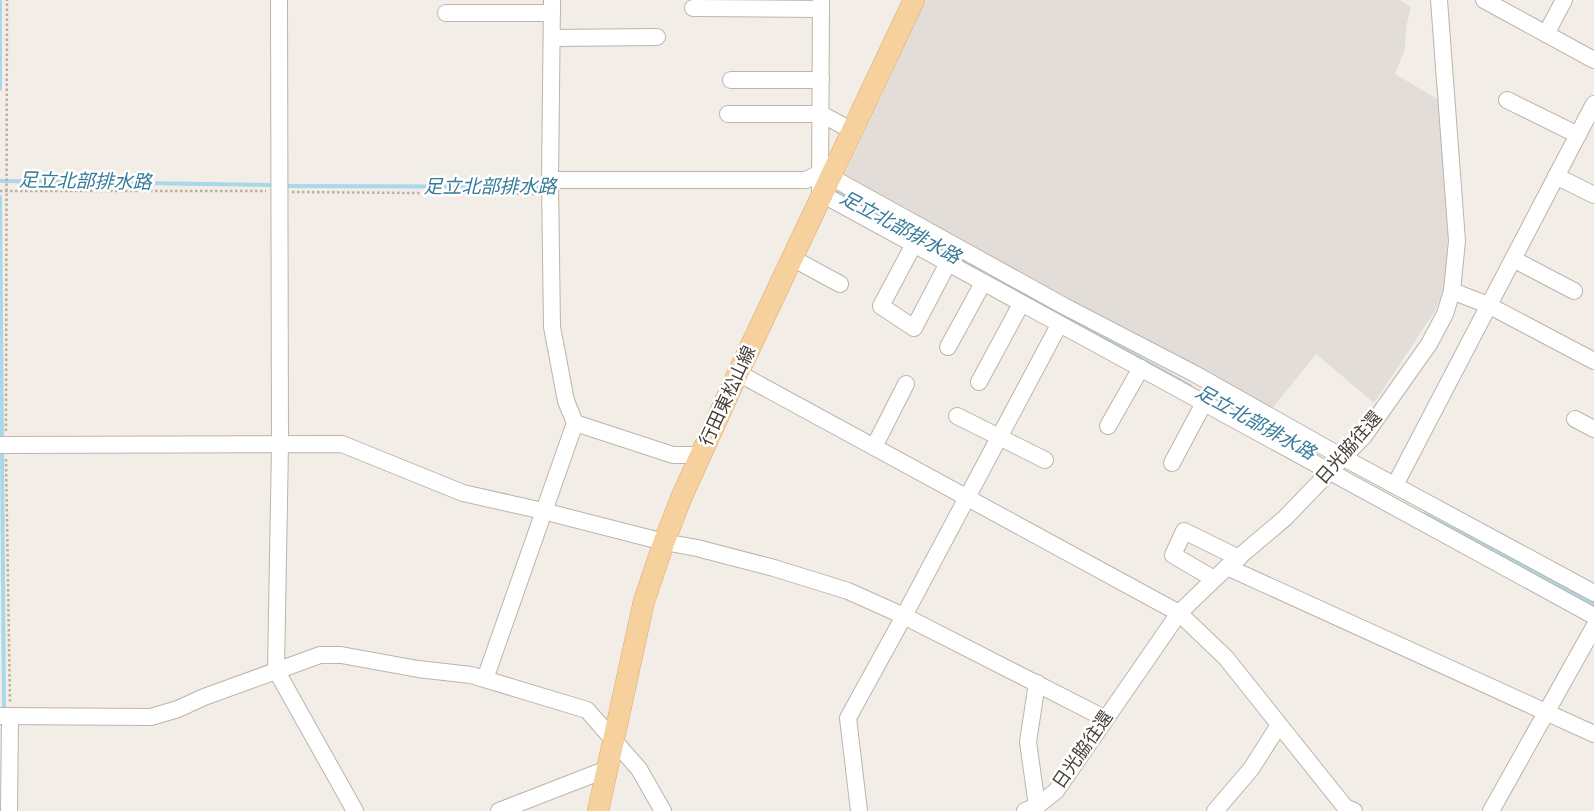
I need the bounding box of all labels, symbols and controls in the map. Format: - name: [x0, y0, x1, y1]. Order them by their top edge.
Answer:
- water label: 足立北部排水路: [18, 169, 154, 195]
- water label: 足立北部排水路: [423, 176, 558, 199]
- water label: 足立北部排水路: [836, 187, 966, 270]
- street label: 行田東松山線: [696, 343, 760, 449]
- water label: 足立北部排水路: [1191, 381, 1320, 466]
- street label: 日光脇往還: [1312, 407, 1386, 489]
- street label: 日光脇往還: [1049, 707, 1117, 793]

